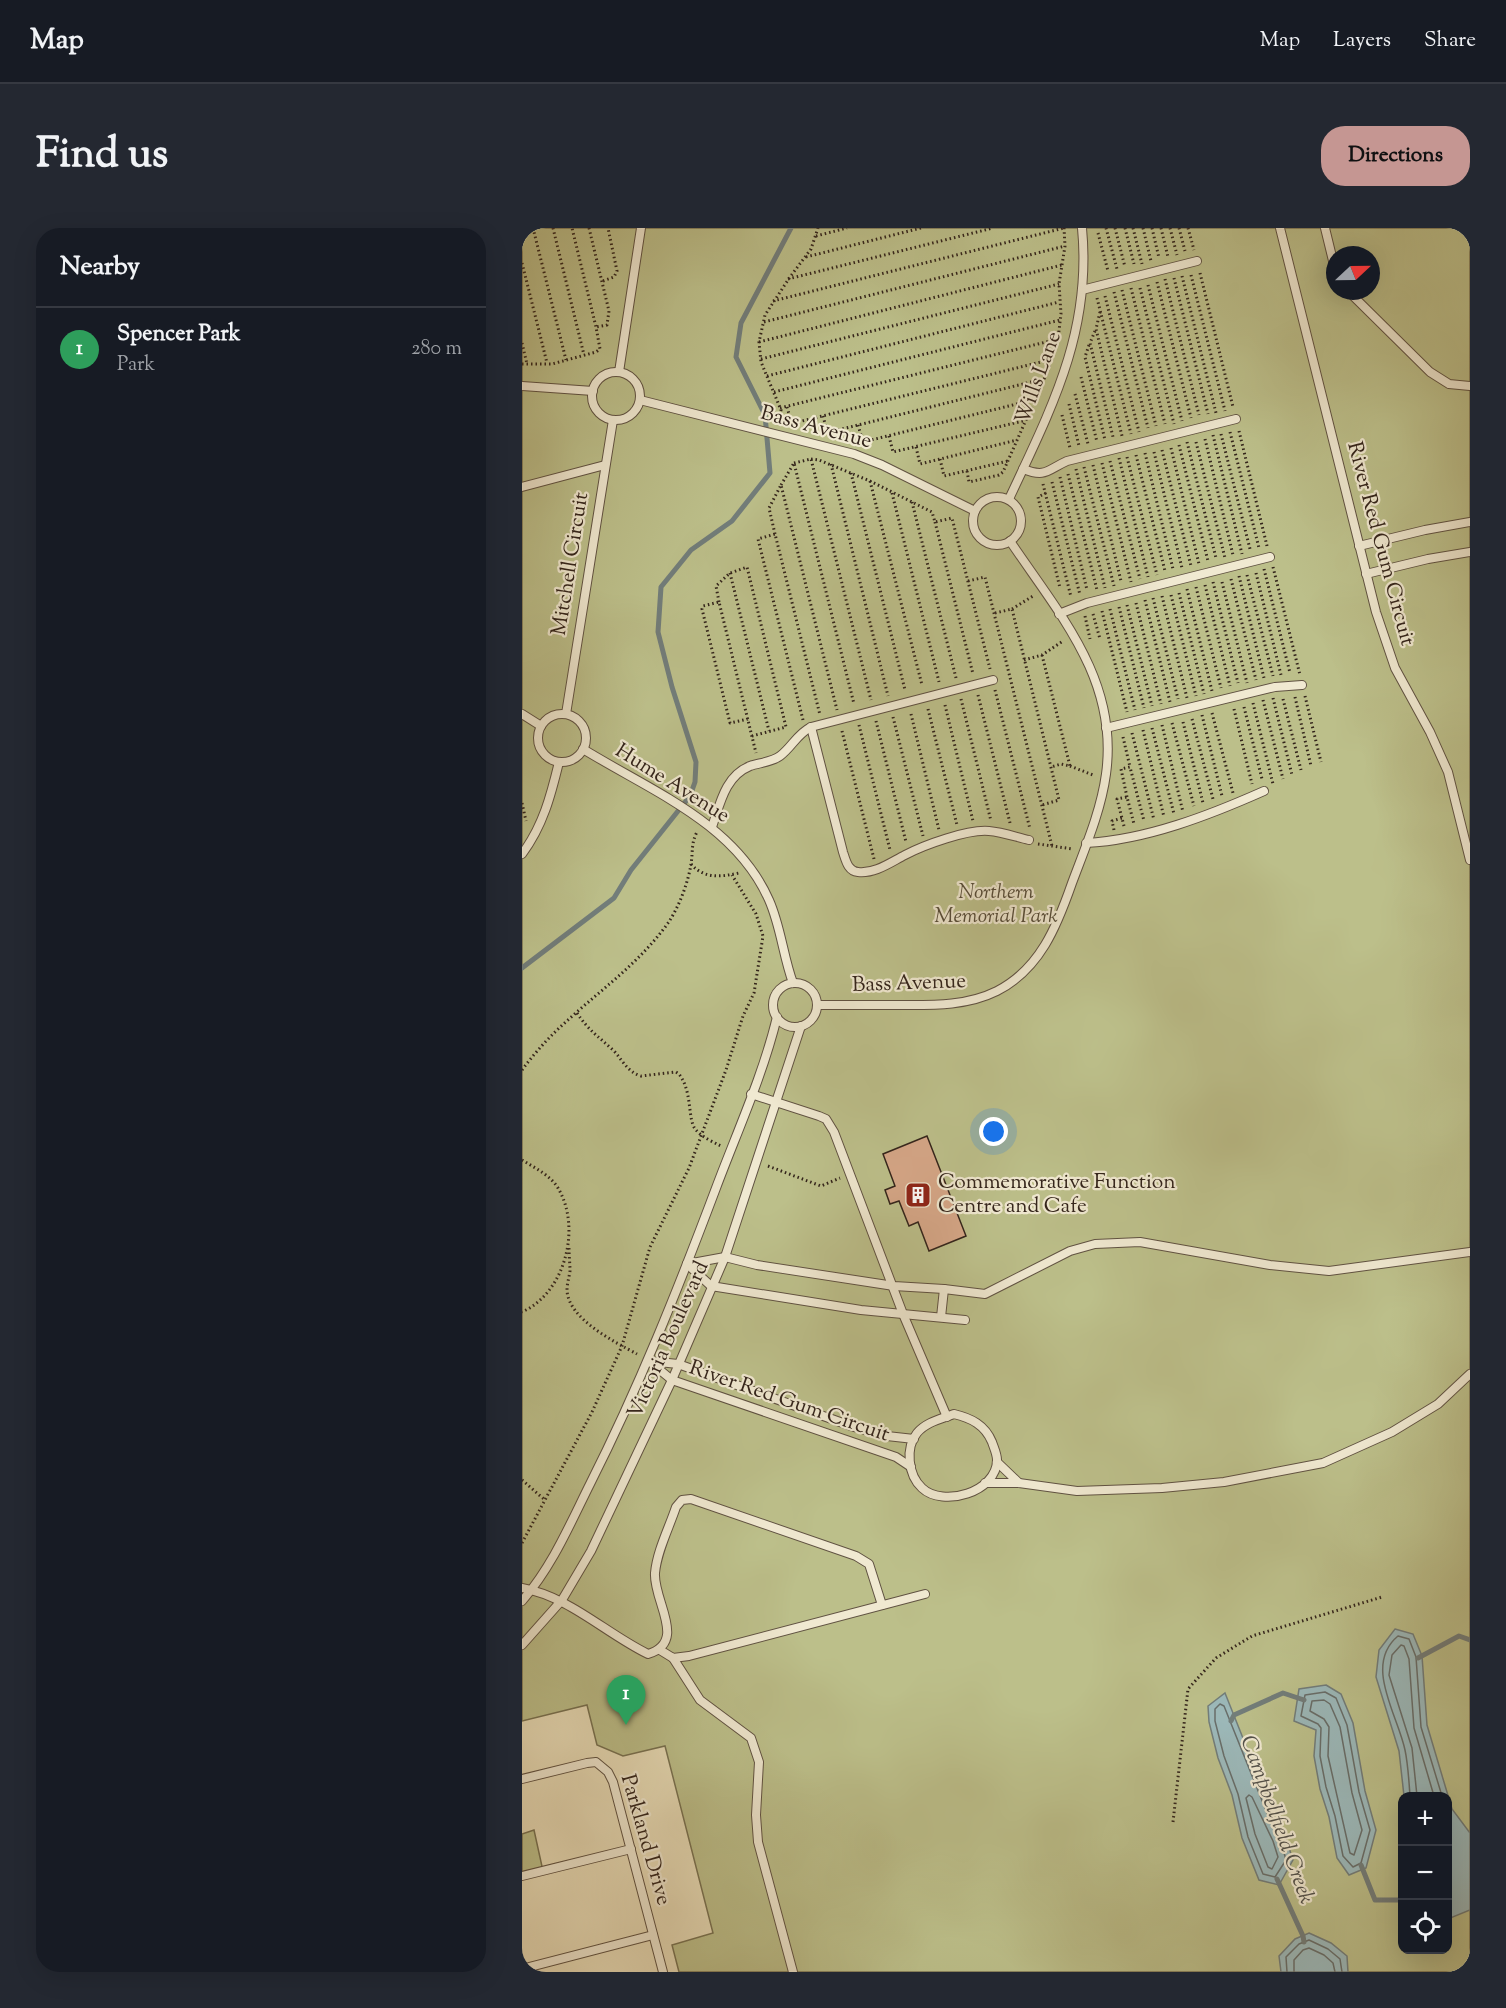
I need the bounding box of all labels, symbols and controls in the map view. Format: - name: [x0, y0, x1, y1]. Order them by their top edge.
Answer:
- text: Map: [30, 21, 84, 61]
- text: Map: [1260, 26, 1300, 56]
- text: Layers: [1333, 26, 1391, 56]
- text: Share: [1424, 26, 1476, 56]
- text: Find us: [36, 126, 168, 186]
- button: Directions: [1321, 126, 1470, 186]
- north arrow: [1326, 246, 1380, 300]
- text: Nearby: [60, 249, 140, 286]
- text: Spencer Park: [117, 319, 241, 351]
- street label: Wills Lane: [1008, 327, 1070, 429]
- text: 1: [76, 335, 83, 364]
- text: 280 m: [411, 335, 462, 364]
- text: Park: [117, 351, 155, 380]
- street label: Bass Avenue: [757, 399, 875, 457]
- street label: River Red Gum Circuit: [1338, 439, 1422, 649]
- street label: Mitchell Circuit: [545, 490, 597, 638]
- street label: Hume Avenue: [609, 737, 735, 831]
- park label: Northern Memorial Park: [934, 878, 1058, 932]
- street label: Bass Avenue: [851, 967, 967, 1001]
- your location: [979, 1117, 1008, 1146]
- place label: Commemorative Function Centre and Cafe: [938, 1168, 1176, 1222]
- building icon: Commemorative Function Centre and Cafe: [903, 1180, 933, 1210]
- street label: Victoria Boulevard: [621, 1256, 717, 1424]
- street label: River Red Gum Circuit: [685, 1354, 893, 1450]
- pin: 1: [606, 1676, 646, 1725]
- water label: Campbellfield Creek: [1231, 1731, 1321, 1909]
- street label: Parkland Drive: [612, 1771, 678, 1909]
- map controls: [1398, 1792, 1452, 1954]
- button: +: [1398, 1792, 1452, 1846]
- button: −: [1398, 1846, 1452, 1900]
- button: locate: [1398, 1900, 1452, 1954]

